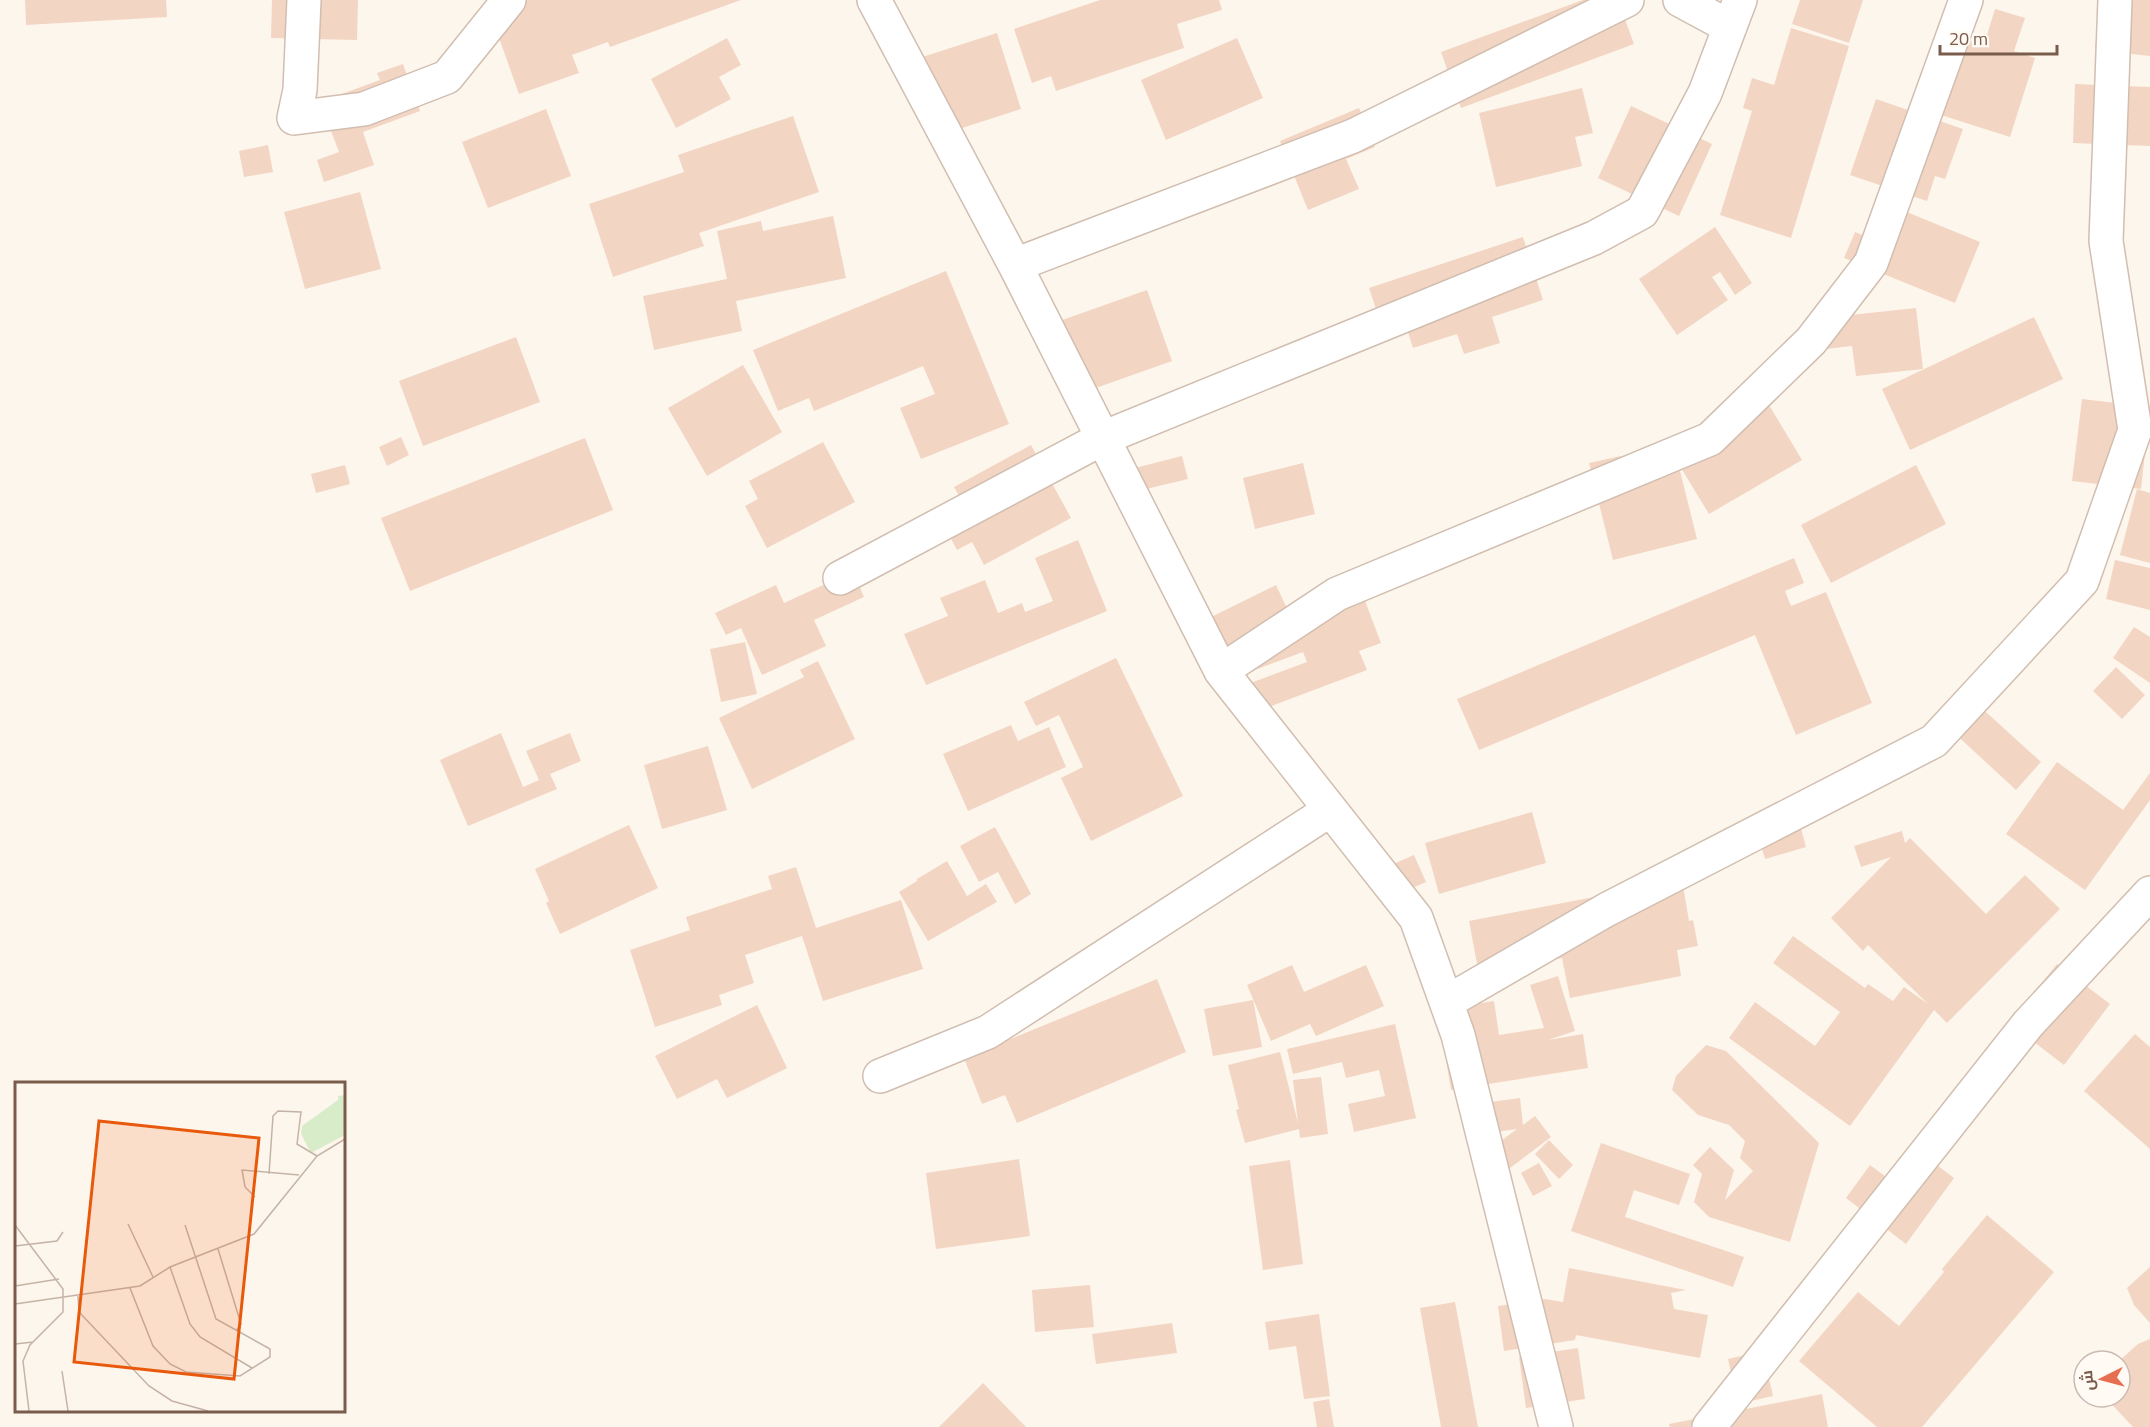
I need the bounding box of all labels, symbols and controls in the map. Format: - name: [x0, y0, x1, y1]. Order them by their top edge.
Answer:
- scale bar: [1940, 18, 2057, 56]
- text: 20 m: [1949, 25, 1988, 52]
- inset map: [15, 1082, 345, 1412]
- north arrow: [2072, 1349, 2132, 1409]
- text: ش: [2074, 1369, 2100, 1392]

